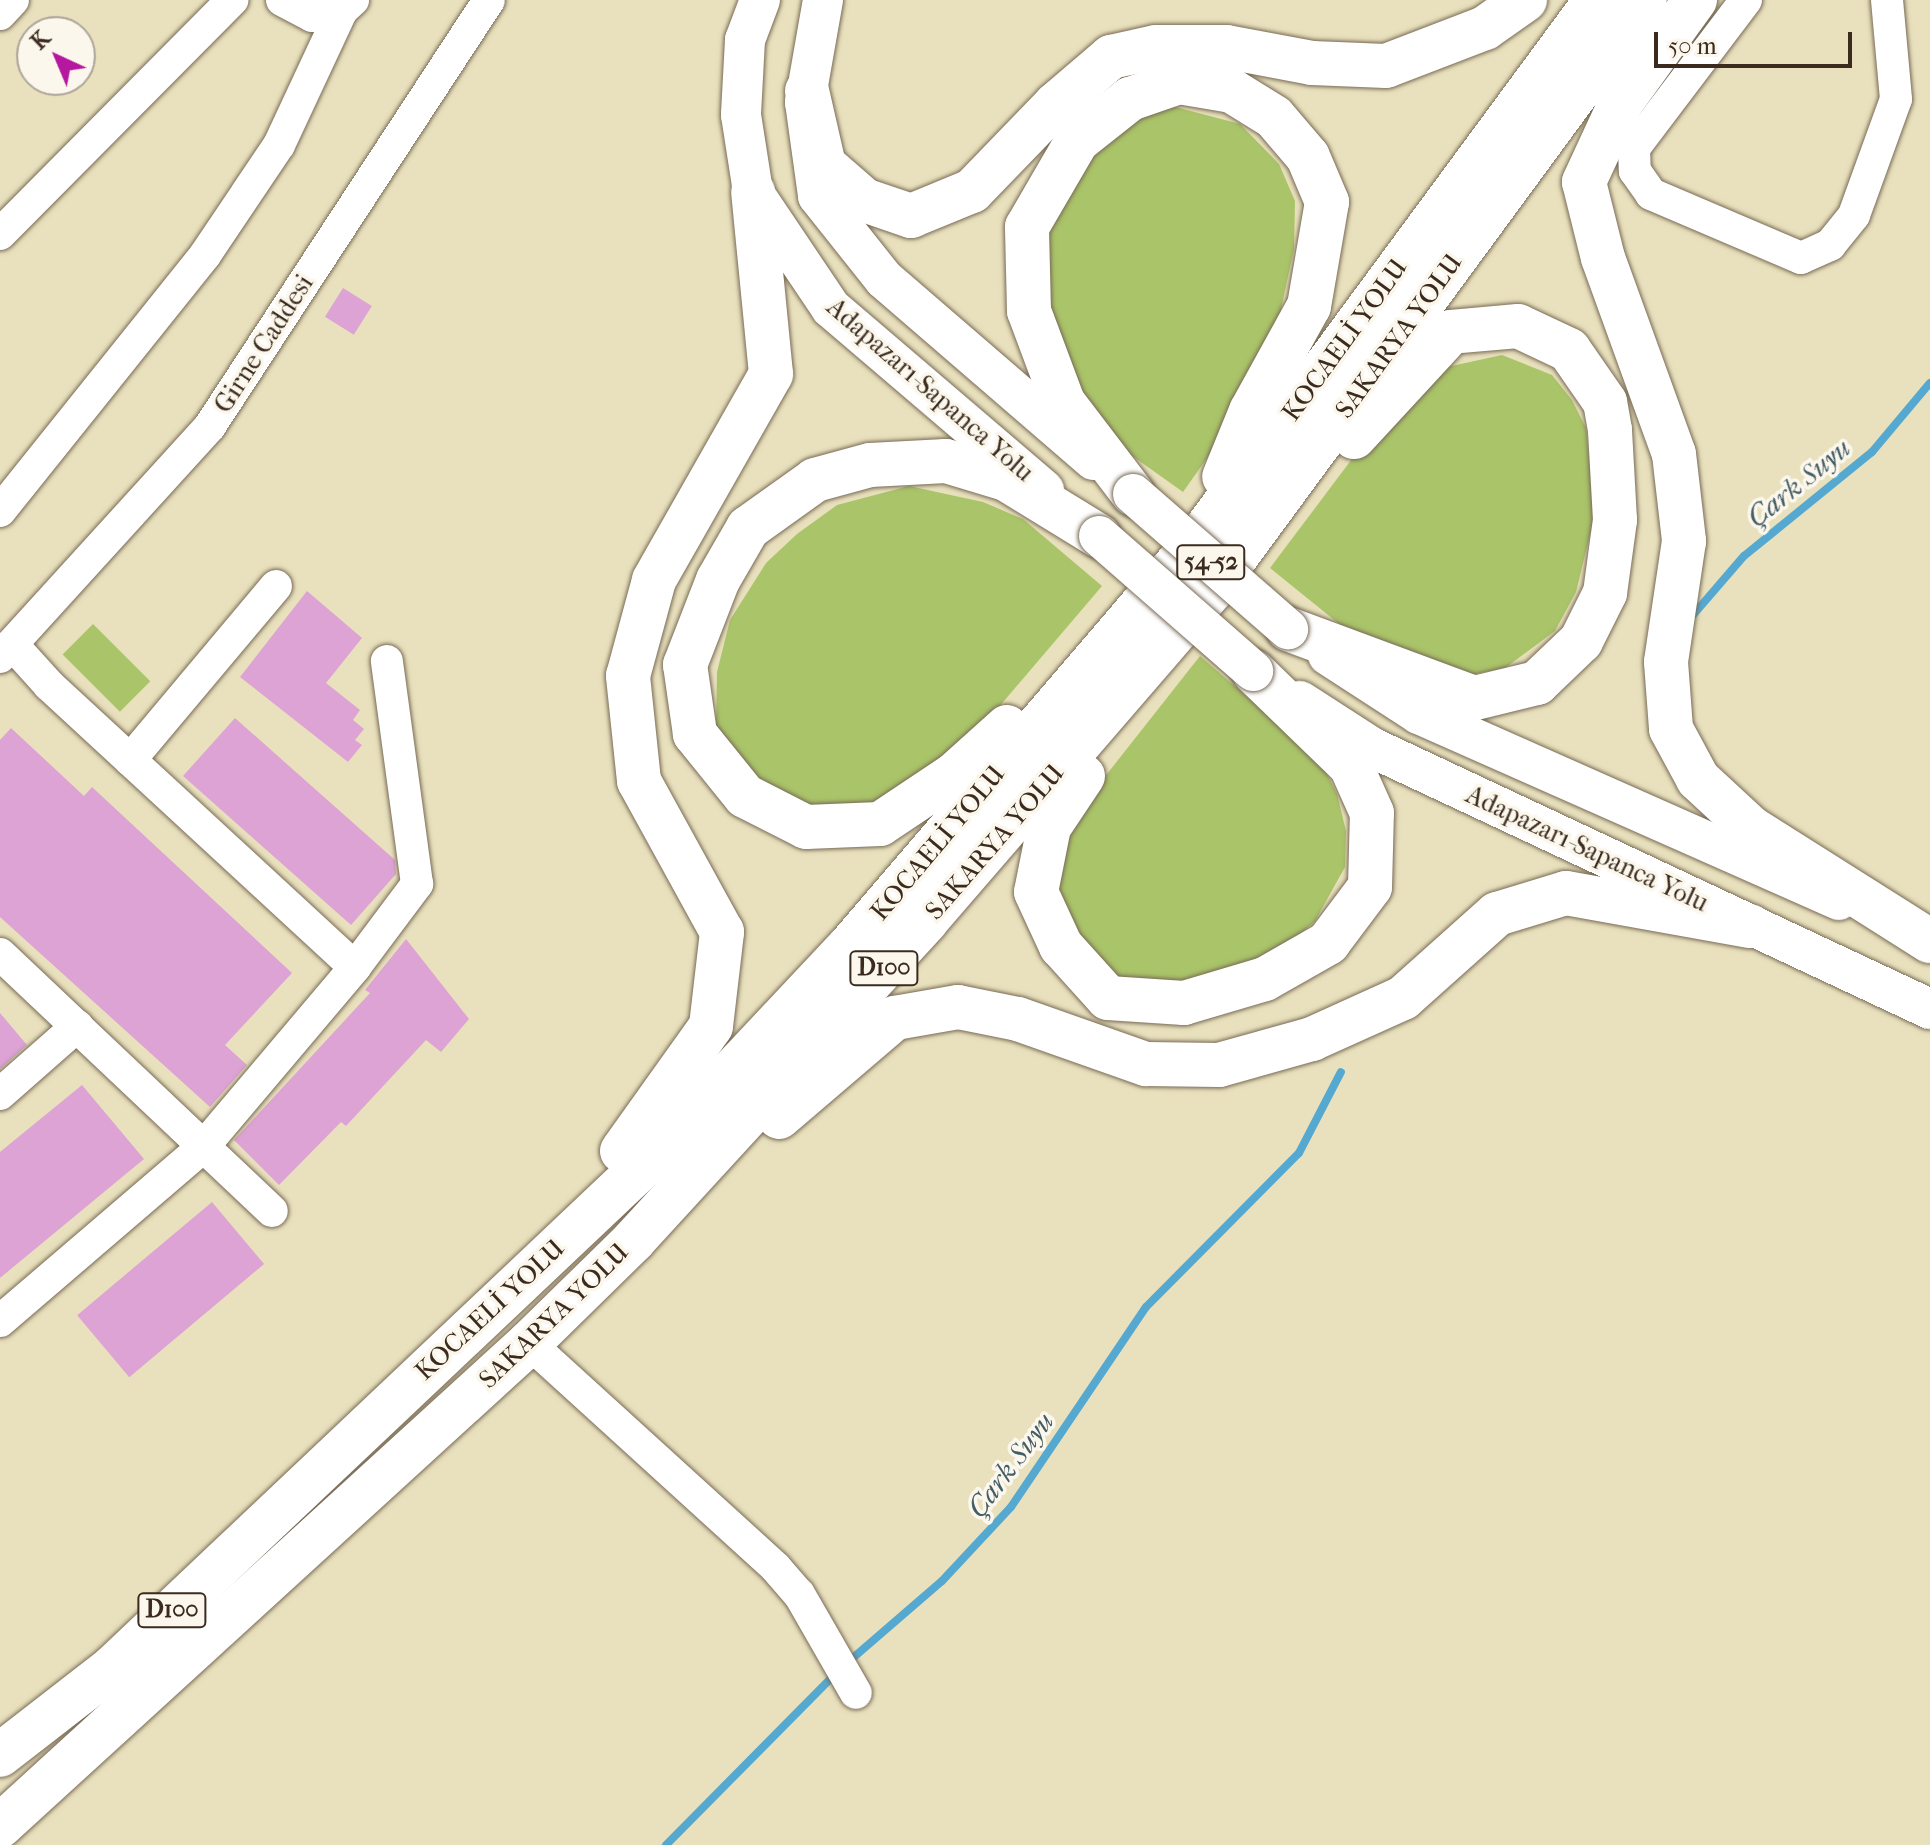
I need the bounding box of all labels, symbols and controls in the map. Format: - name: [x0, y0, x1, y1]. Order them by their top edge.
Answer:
- north arrow: [16, 16, 96, 96]
- scale bar: [1658, 16, 1856, 66]
- text: K: [26, 25, 56, 55]
- text: 50 m: [1668, 32, 1717, 60]
- street label: SAKARYA YOLU: [1329, 248, 1469, 424]
- street label: KOCAELİ YOLU: [1276, 253, 1414, 427]
- street label: Girne Caddesi: [208, 269, 320, 419]
- street label: Adapazarı-Sapanca Yolu: [820, 292, 1040, 488]
- water label: Çark Suyu: [1741, 431, 1857, 535]
- road number: 54-52: [1175, 542, 1247, 582]
- street label: SAKARYA YOLU: [919, 758, 1071, 926]
- street label: KOCAELİ YOLU: [864, 759, 1012, 927]
- street label: Adapazarı-Sapanca Yolu: [1461, 779, 1713, 919]
- road number: D100: [848, 948, 920, 988]
- street label: KOCAELİ YOLU: [409, 1233, 571, 1387]
- street label: SAKARYA YOLU: [473, 1237, 635, 1395]
- water label: Çark Suyu: [961, 1406, 1061, 1524]
- road number: D100: [136, 1590, 208, 1630]

